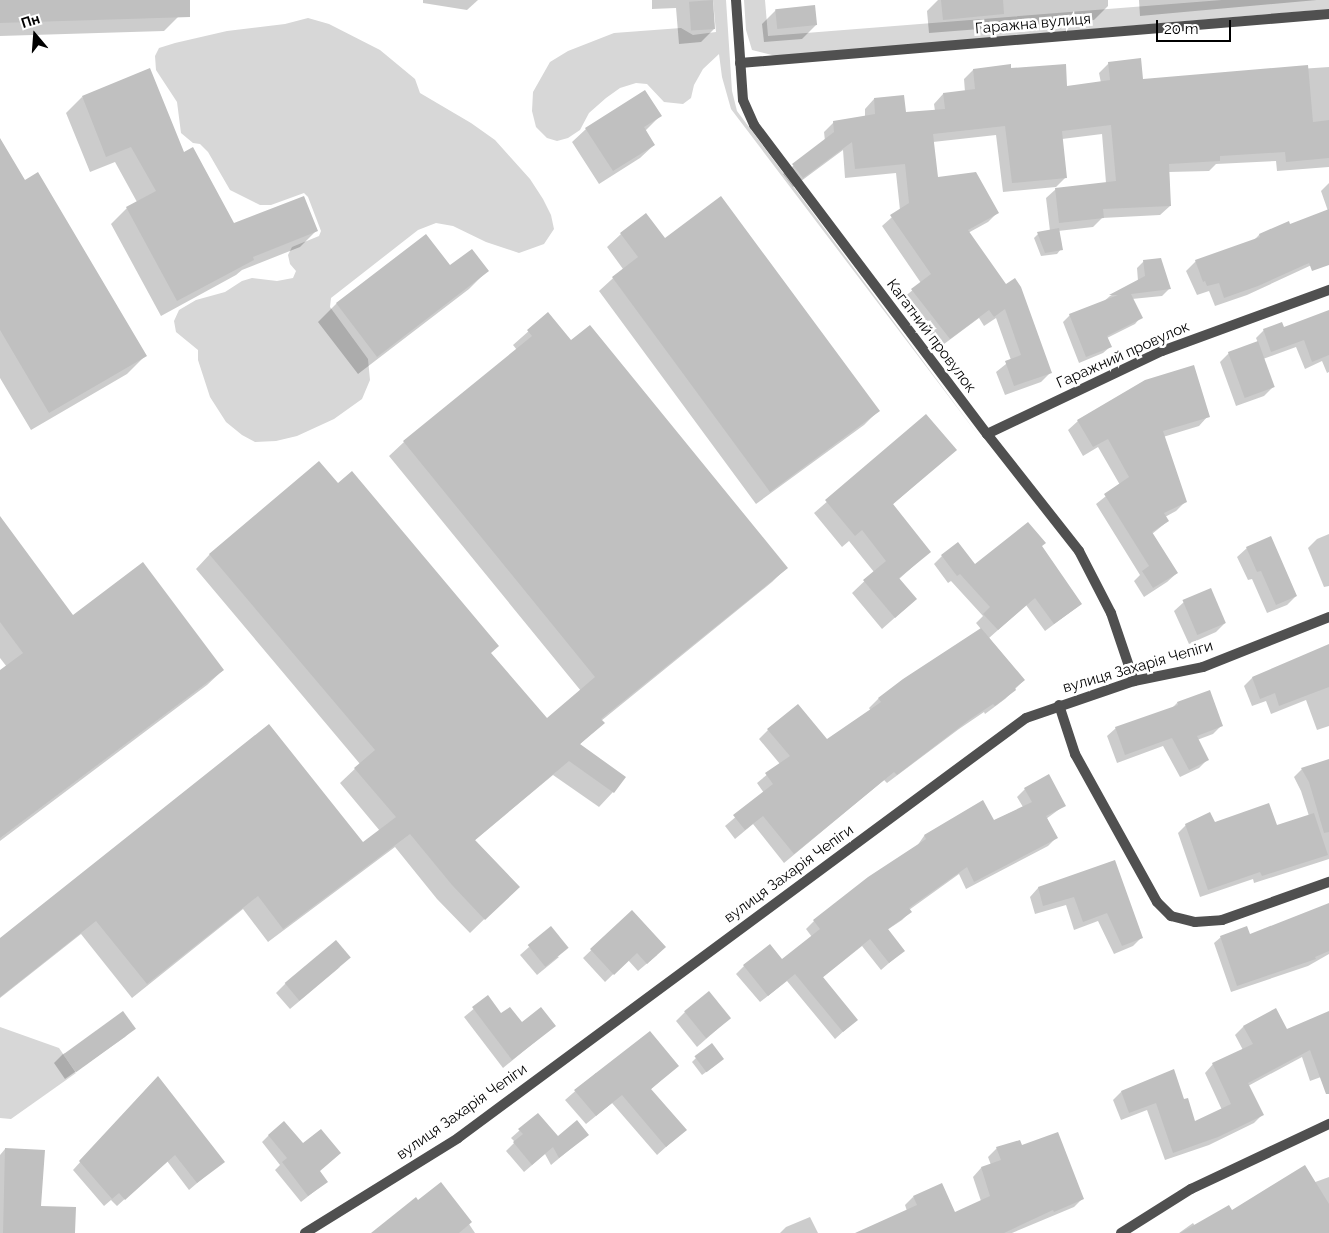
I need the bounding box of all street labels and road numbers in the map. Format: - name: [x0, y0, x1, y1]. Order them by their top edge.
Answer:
- street label: Гаражна вулиця: [974, 10, 1092, 38]
- street label: Кагатний провулок: [882, 276, 980, 396]
- street label: Гаражний провулок: [1054, 318, 1192, 392]
- street label: вулиця Захарія Чепіги: [1061, 637, 1215, 697]
- street label: вулиця Захарія Чепіги: [721, 821, 857, 927]
- street label: вулиця Захарія Чепіги: [393, 1060, 531, 1164]

